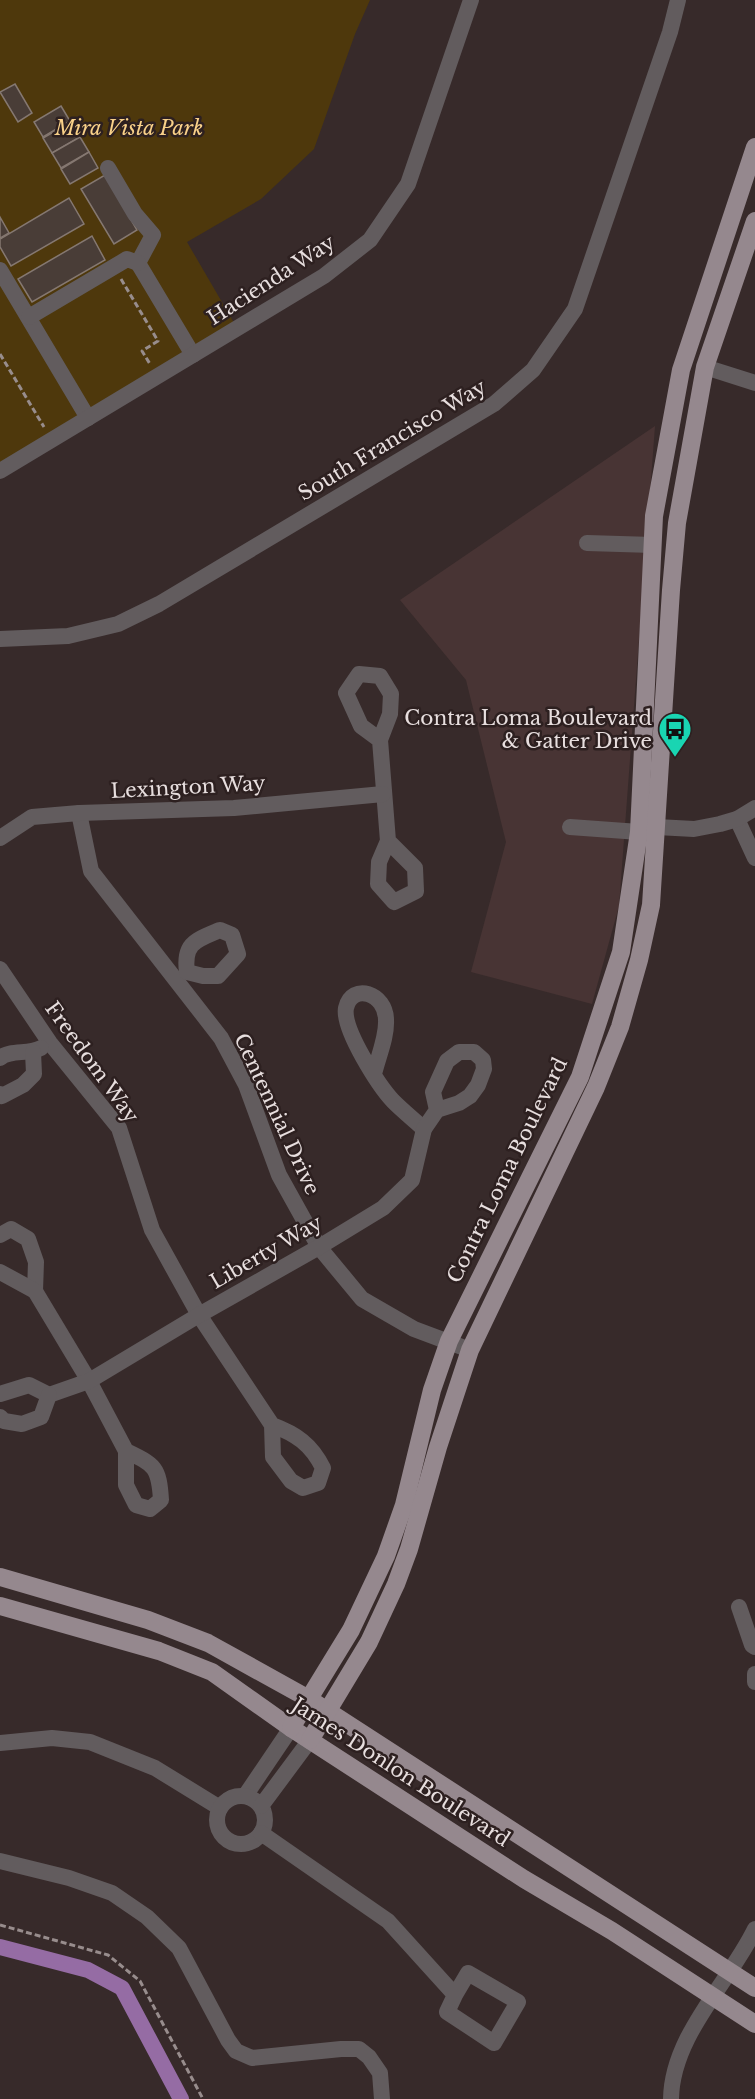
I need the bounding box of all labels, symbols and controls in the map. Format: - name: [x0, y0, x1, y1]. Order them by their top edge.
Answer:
- park label: Mira Vista Park: [54, 116, 203, 140]
- street label: Hacienda Way: [203, 230, 339, 330]
- street label: South Francisco Way: [294, 374, 490, 506]
- place label: Contra Loma Boulevard & Gatter Drive: [404, 706, 652, 753]
- bus stop icon: Contra Loma Boulevard & Gatter Drive: [657, 711, 693, 758]
- street label: Lexington Way: [110, 771, 266, 803]
- street label: Freedom Way: [40, 997, 144, 1127]
- street label: Centennial Drive: [229, 1030, 325, 1198]
- street label: Contra Loma Boulevard: [442, 1053, 572, 1287]
- street label: Liberty Way: [206, 1210, 326, 1294]
- street label: James Donlon Boulevard: [285, 1691, 515, 1852]

